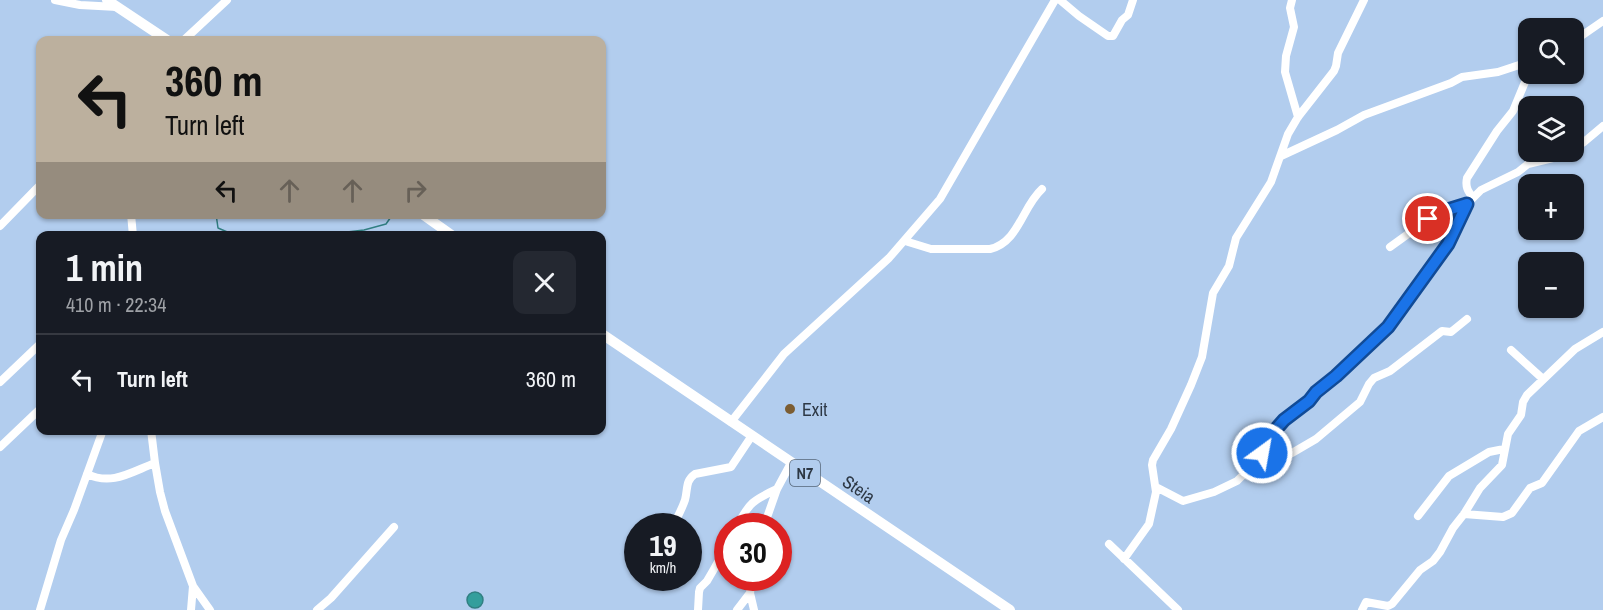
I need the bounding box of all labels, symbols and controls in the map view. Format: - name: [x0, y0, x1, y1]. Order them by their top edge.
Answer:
- map controls: [1518, 18, 1584, 318]
- button: search: [1518, 18, 1584, 84]
- text: 360 m: [165, 53, 263, 109]
- icon: left: [66, 60, 144, 138]
- button: layers: [1518, 96, 1584, 162]
- text: Turn left: [165, 107, 244, 143]
- icon: left: [210, 174, 243, 207]
- icon: ahead: [273, 174, 306, 207]
- icon: ahead: [336, 174, 369, 207]
- icon: right: [399, 174, 432, 207]
- button: +: [1518, 174, 1584, 240]
- pin: [1402, 193, 1453, 244]
- icon: arrive: [1411, 202, 1444, 235]
- text: 1 min: [66, 244, 143, 292]
- button: close: [513, 251, 576, 314]
- button: −: [1518, 252, 1584, 318]
- text: 410 m · 22:34: [66, 291, 166, 318]
- icon: left: [66, 363, 99, 396]
- text: Turn left: [117, 364, 188, 394]
- text: 360 m: [526, 364, 576, 394]
- place label: Exit: [802, 397, 827, 422]
- marker: Exit: [783, 402, 797, 416]
- position arrow: [1230, 421, 1294, 485]
- road number: N7: [790, 460, 820, 486]
- street label: Steia: [838, 469, 880, 509]
- speed limit sign: 30: [714, 513, 792, 591]
- text: 19: [649, 525, 677, 565]
- text: km/h: [650, 557, 676, 578]

